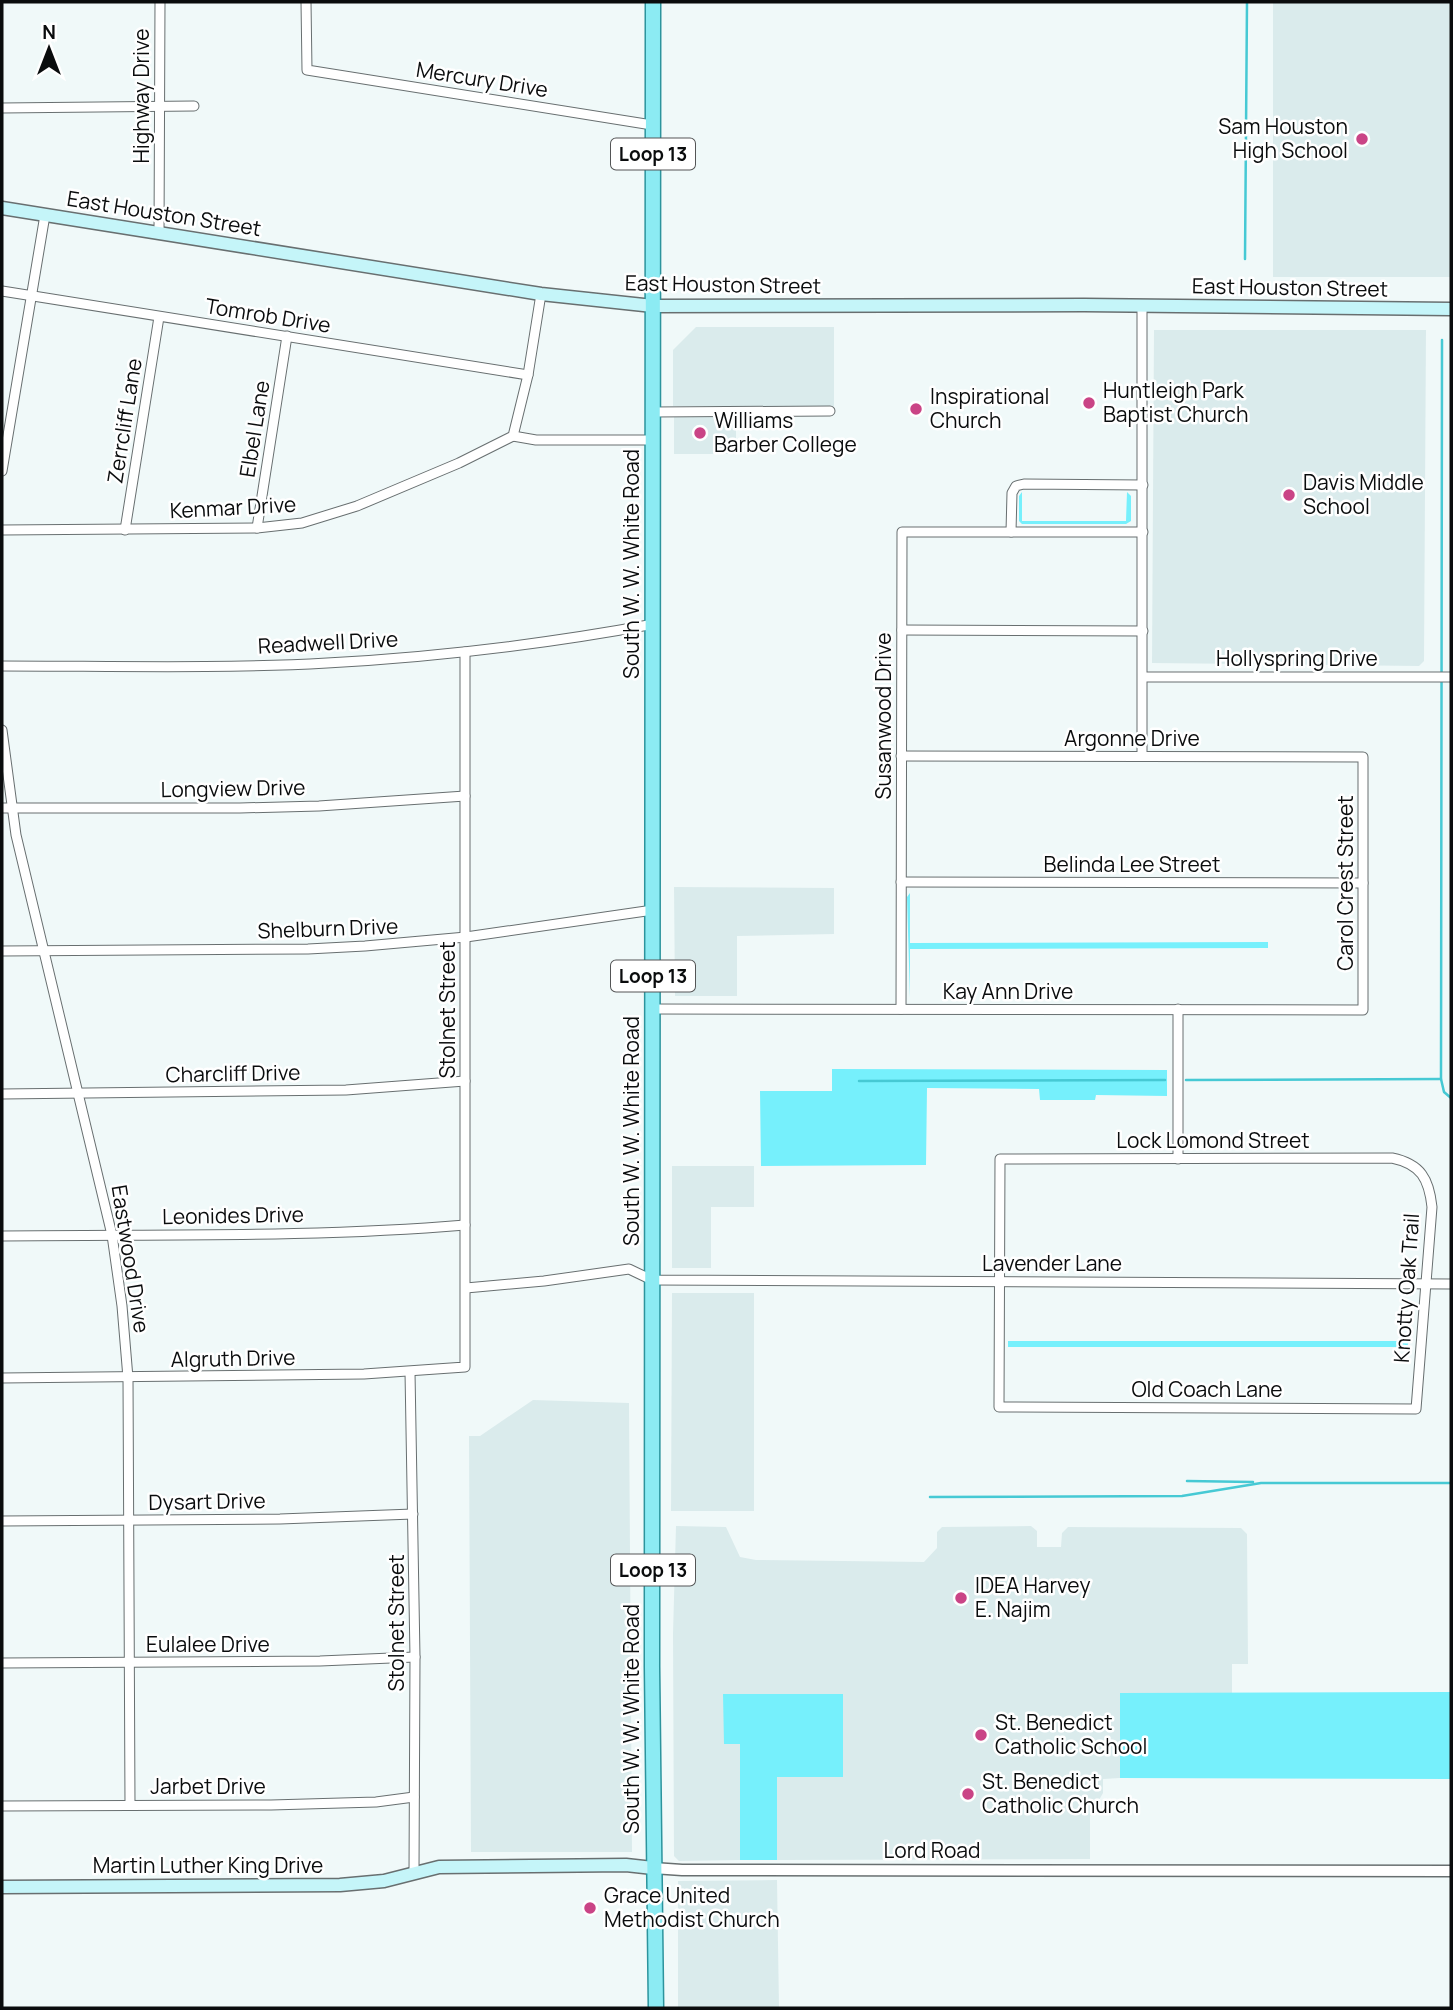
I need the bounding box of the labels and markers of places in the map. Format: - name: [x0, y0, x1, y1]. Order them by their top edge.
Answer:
- place label: Sam Houston High School: [1218, 112, 1348, 164]
- marker: Sam Houston High School: [1354, 131, 1370, 147]
- place label: Huntleigh Park Baptist Church: [1103, 376, 1248, 428]
- place label: Inspirational Church: [930, 382, 1049, 434]
- marker: Huntleigh Park Baptist Church: [1081, 395, 1097, 411]
- marker: Inspirational Church: [908, 401, 924, 417]
- place label: Williams Barber College: [714, 406, 857, 458]
- marker: Williams Barber College: [692, 425, 708, 441]
- place label: Davis Middle School: [1303, 468, 1424, 520]
- marker: Davis Middle School: [1281, 487, 1297, 503]
- place label: IDEA Harvey E. Najim: [975, 1571, 1090, 1623]
- marker: IDEA Harvey E. Najim: [953, 1590, 969, 1606]
- place label: St. Benedict Catholic School: [995, 1708, 1147, 1760]
- marker: St. Benedict Catholic School: [973, 1727, 989, 1743]
- place label: St. Benedict Catholic Church: [982, 1767, 1139, 1819]
- marker: St. Benedict Catholic Church: [960, 1786, 976, 1802]
- place label: Grace United Methodist Church: [604, 1881, 780, 1933]
- marker: Grace United Methodist Church: [582, 1900, 598, 1916]

